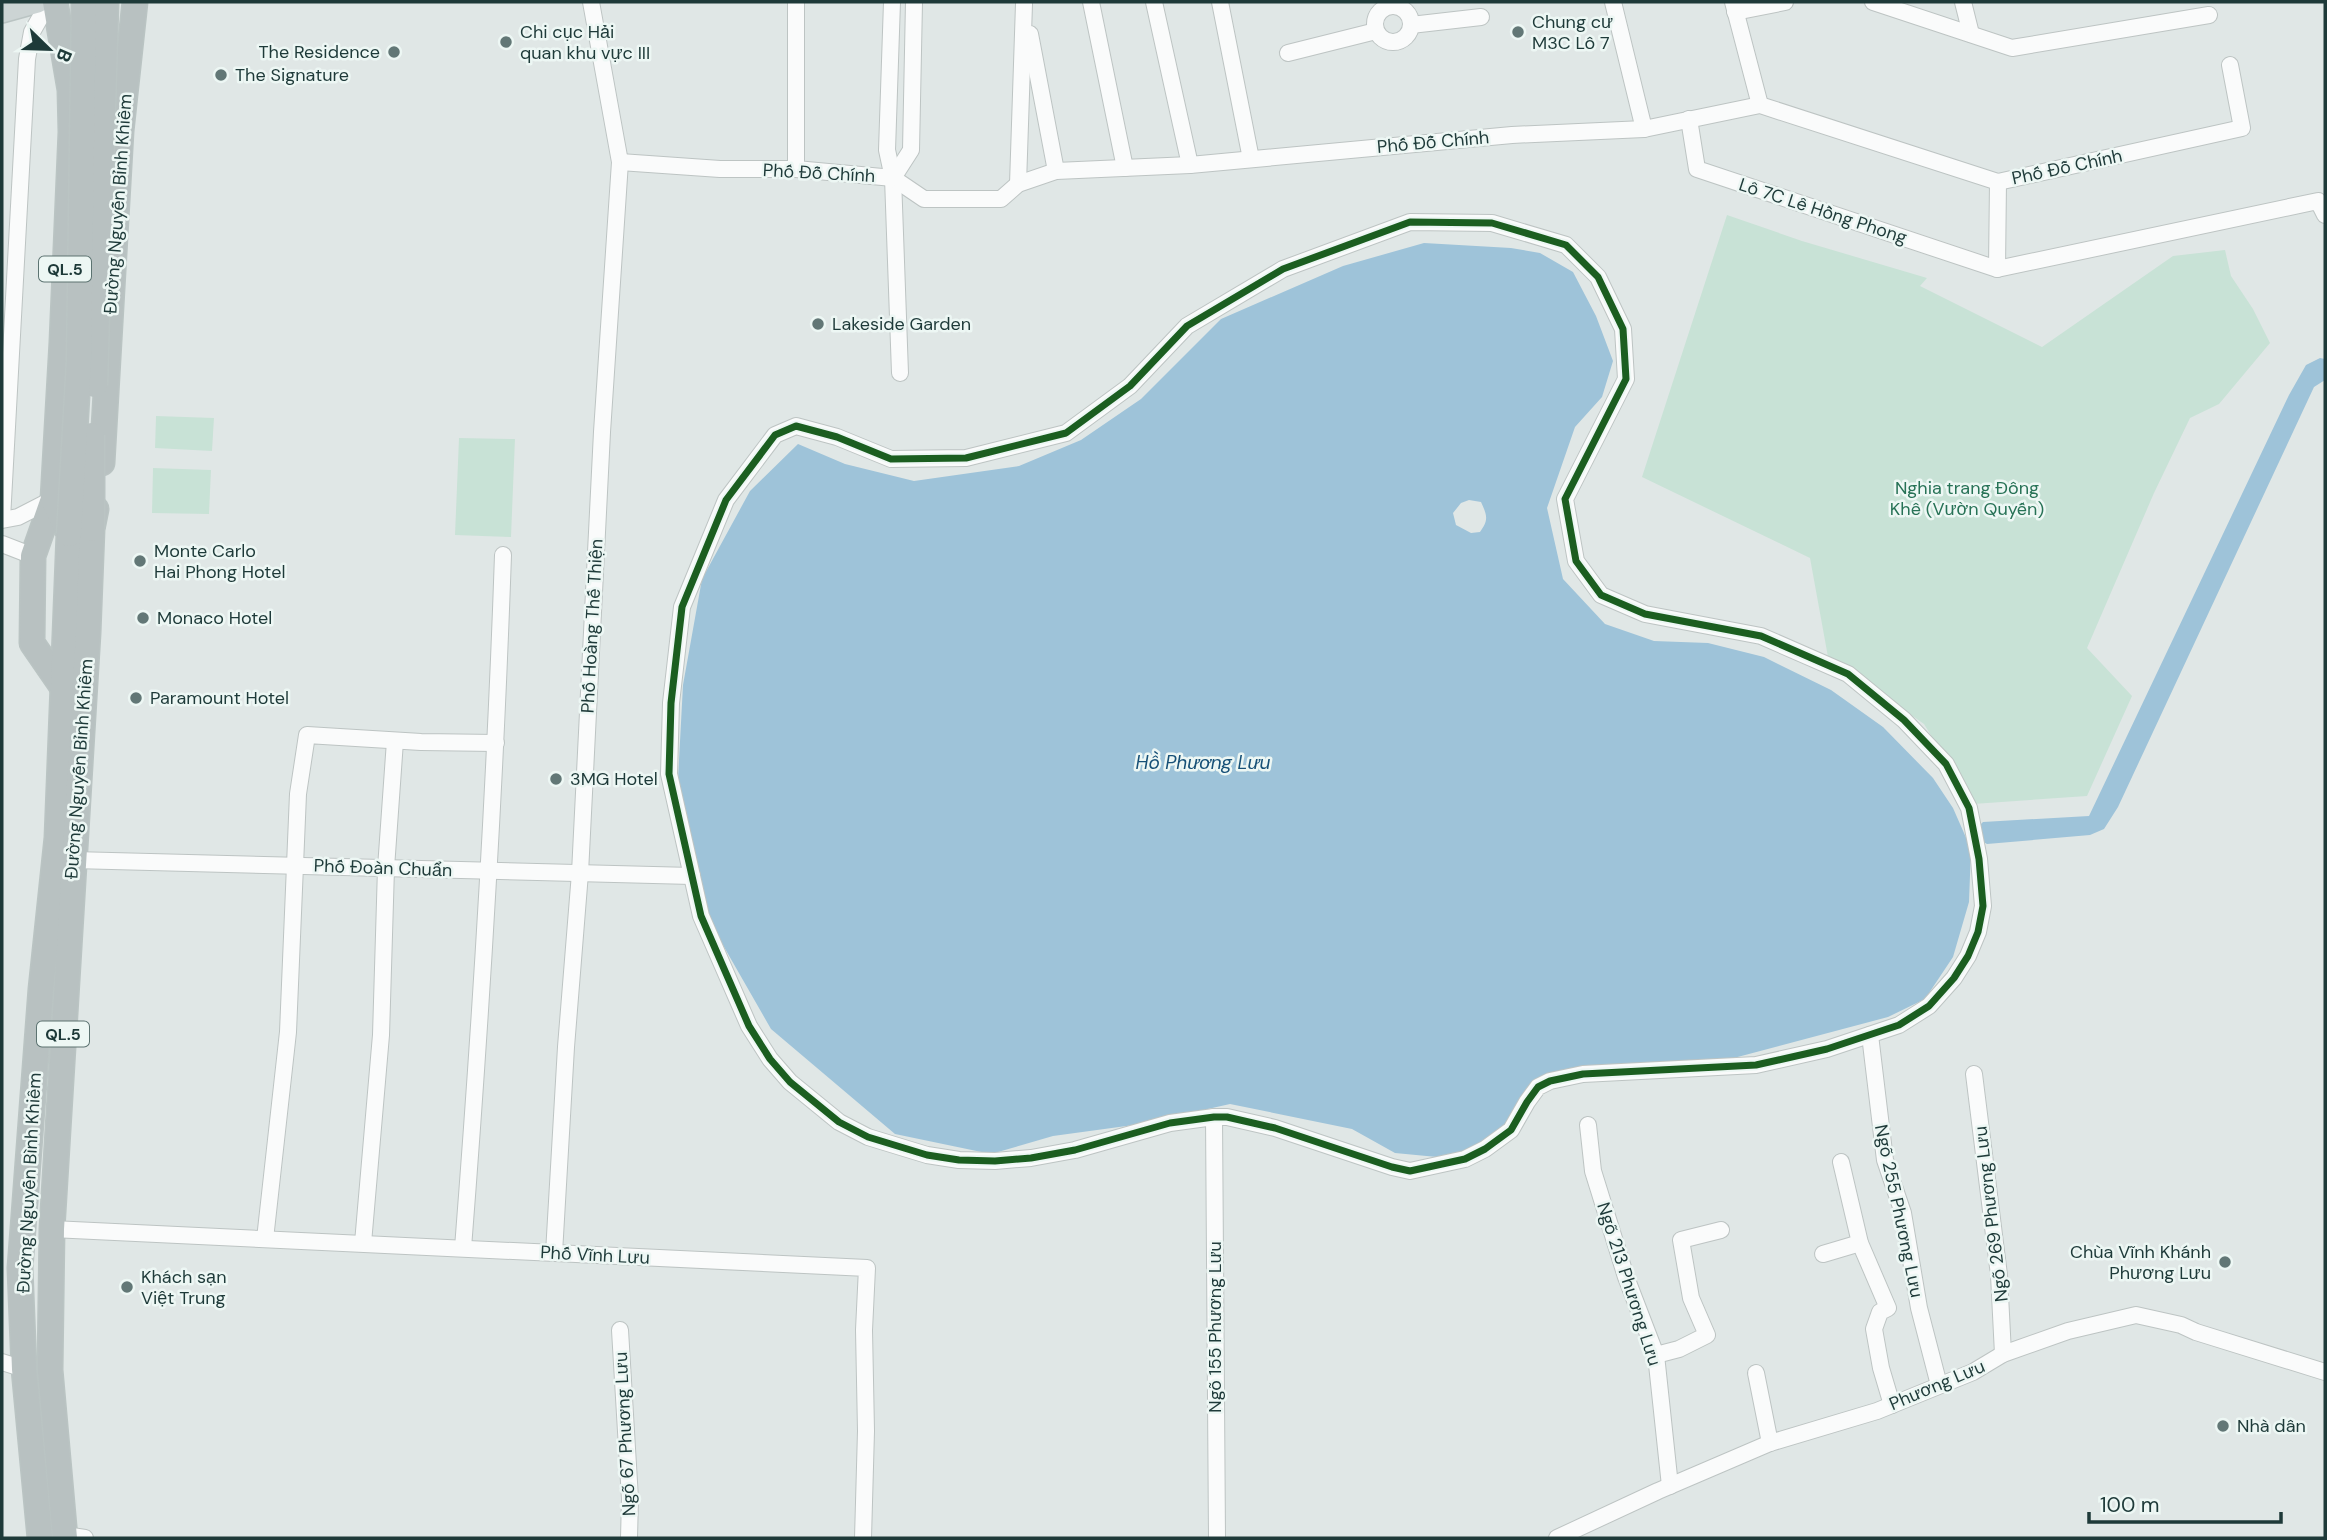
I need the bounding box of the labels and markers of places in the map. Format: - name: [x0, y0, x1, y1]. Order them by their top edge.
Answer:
- place label: Chung cư M3C Lô 7: [1532, 10, 1613, 55]
- place label: Chi cục Hải quan khu vực III: [520, 20, 650, 65]
- marker: Chung cư M3C Lô 7: [1510, 24, 1526, 40]
- marker: Chi cục Hải quan khu vực III: [498, 34, 514, 50]
- place label: The Residence: [258, 40, 380, 64]
- marker: The Residence: [386, 44, 402, 60]
- place label: The Signature: [235, 63, 349, 87]
- marker: The Signature: [213, 67, 229, 83]
- place label: Lakeside Garden: [832, 312, 971, 336]
- marker: Lakeside Garden: [810, 316, 826, 332]
- place label: Monte Carlo Hai Phong Hotel: [154, 539, 285, 584]
- marker: Monte Carlo Hai Phong Hotel: [132, 553, 148, 569]
- place label: Monaco Hotel: [157, 606, 272, 630]
- marker: Monaco Hotel: [135, 610, 151, 626]
- place label: Paramount Hotel: [150, 686, 289, 710]
- marker: Paramount Hotel: [128, 690, 144, 706]
- place label: 3MG Hotel: [570, 767, 658, 791]
- marker: 3MG Hotel: [548, 771, 564, 787]
- place label: Chùa Vĩnh Khánh Phương Lưu: [2070, 1240, 2211, 1285]
- marker: Chùa Vĩnh Khánh Phương Lưu: [2217, 1254, 2233, 1270]
- place label: Khách sạn Việt Trung: [141, 1265, 226, 1310]
- marker: Khách sạn Việt Trung: [119, 1279, 135, 1295]
- place label: Nhà dân: [2237, 1414, 2306, 1438]
- marker: Nhà dân: [2215, 1418, 2231, 1434]

